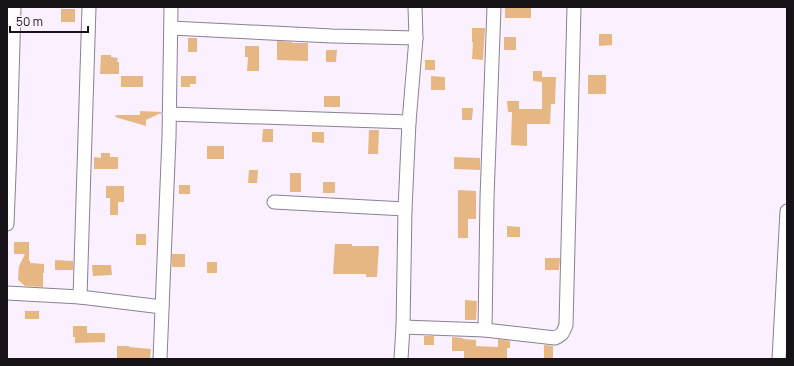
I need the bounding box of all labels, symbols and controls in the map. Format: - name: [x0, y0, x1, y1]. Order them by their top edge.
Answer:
- scale bar: [10, 8, 88, 34]
- text: 50 m: [16, 13, 43, 30]

